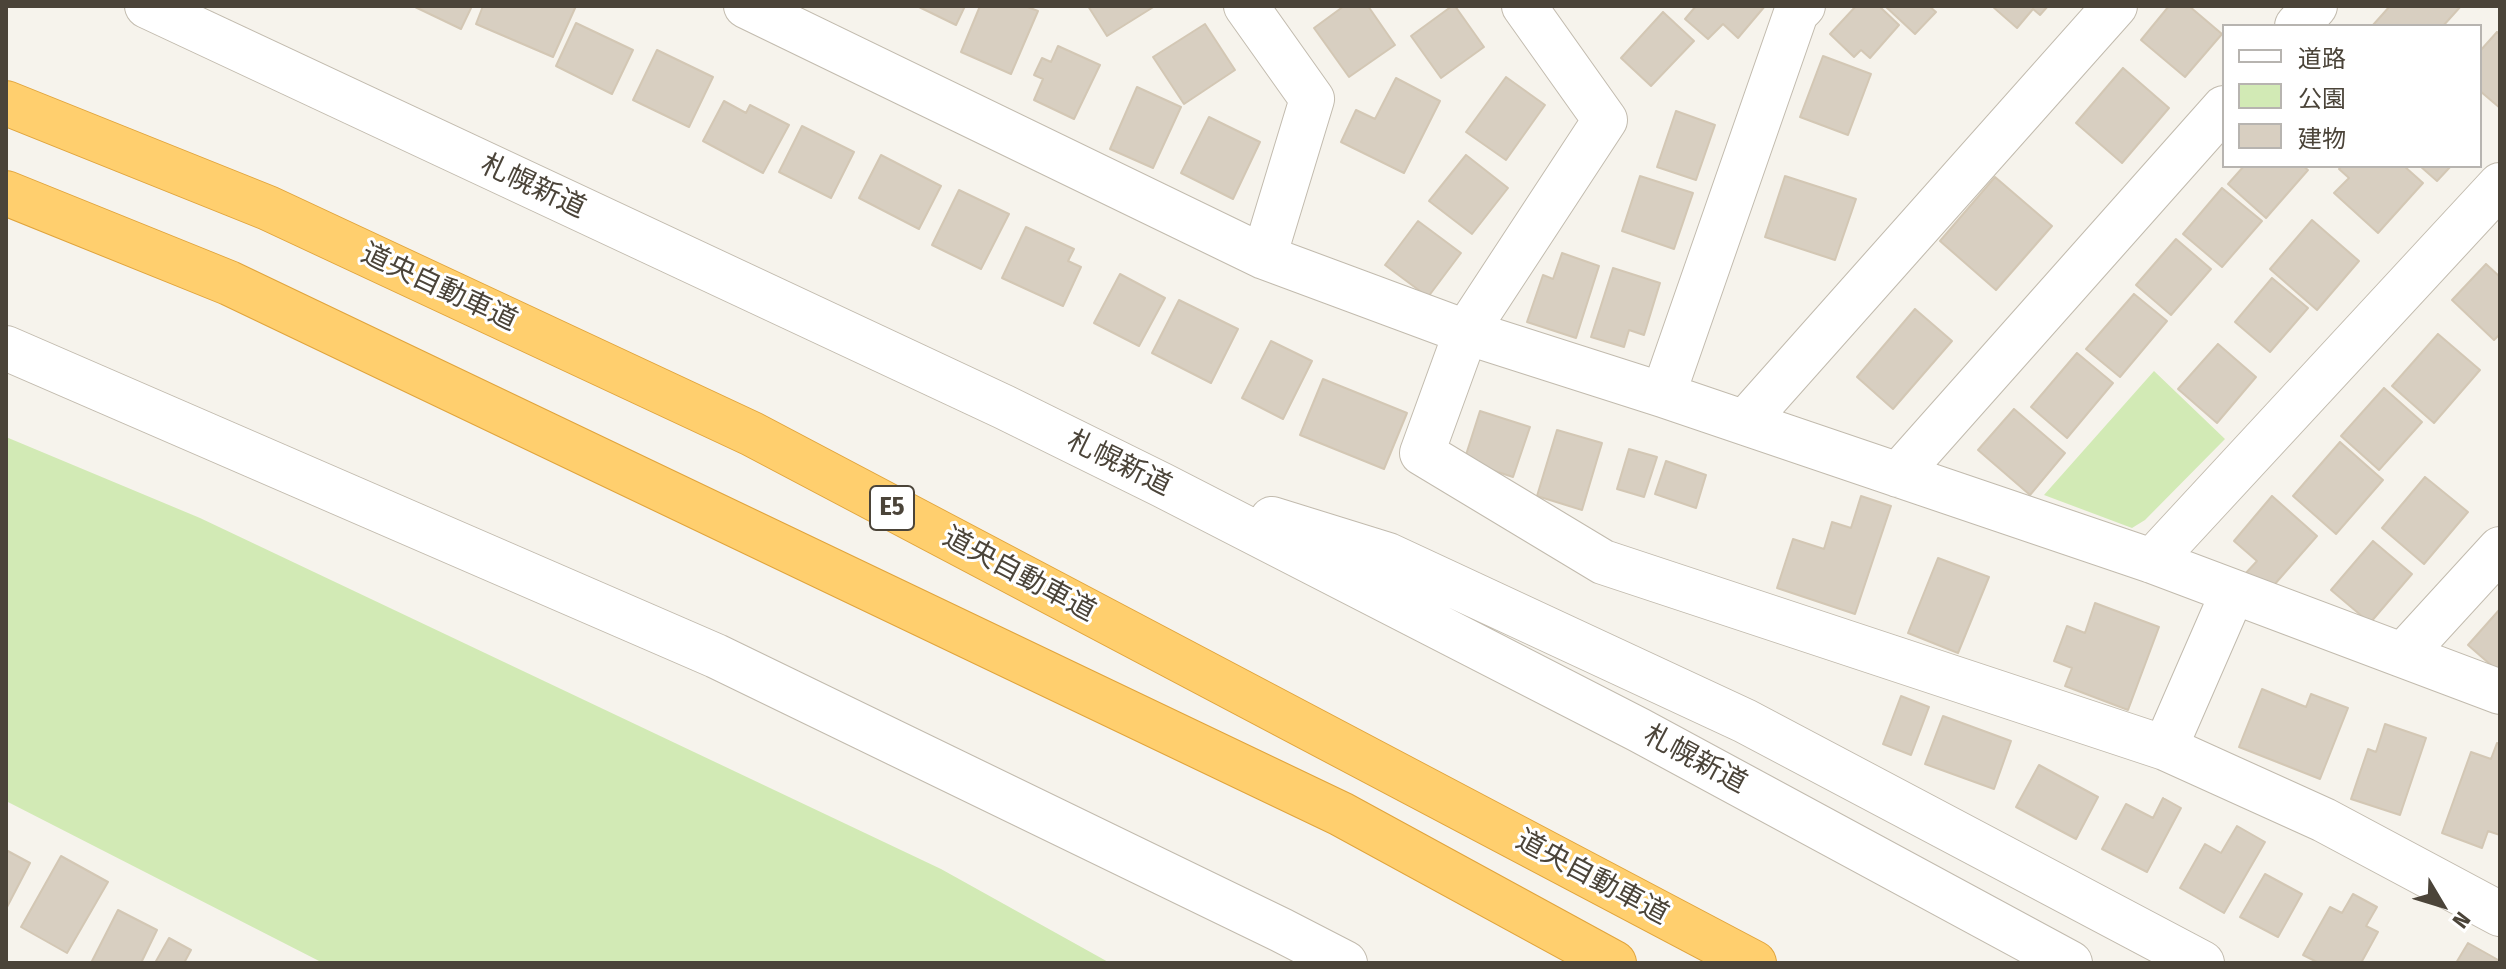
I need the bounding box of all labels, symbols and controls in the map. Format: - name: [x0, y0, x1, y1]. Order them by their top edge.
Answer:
- legend: [2222, 24, 2482, 168]
- text: 道路: [2298, 45, 2346, 73]
- text: 公園: [2298, 85, 2346, 113]
- text: 建物: [2298, 125, 2346, 153]
- street label: 札幌新道: [475, 148, 591, 226]
- street label: 道央自動車道: [356, 237, 522, 339]
- street label: 札幌新道: [1061, 424, 1177, 504]
- road number: E5: [870, 486, 914, 530]
- street label: 道央自動車道: [937, 521, 1101, 629]
- street label: 札幌新道: [1638, 719, 1752, 801]
- street label: 道央自動車道: [1510, 824, 1674, 932]
- north arrow: [2402, 865, 2482, 945]
- text: N: [2447, 907, 2476, 934]

